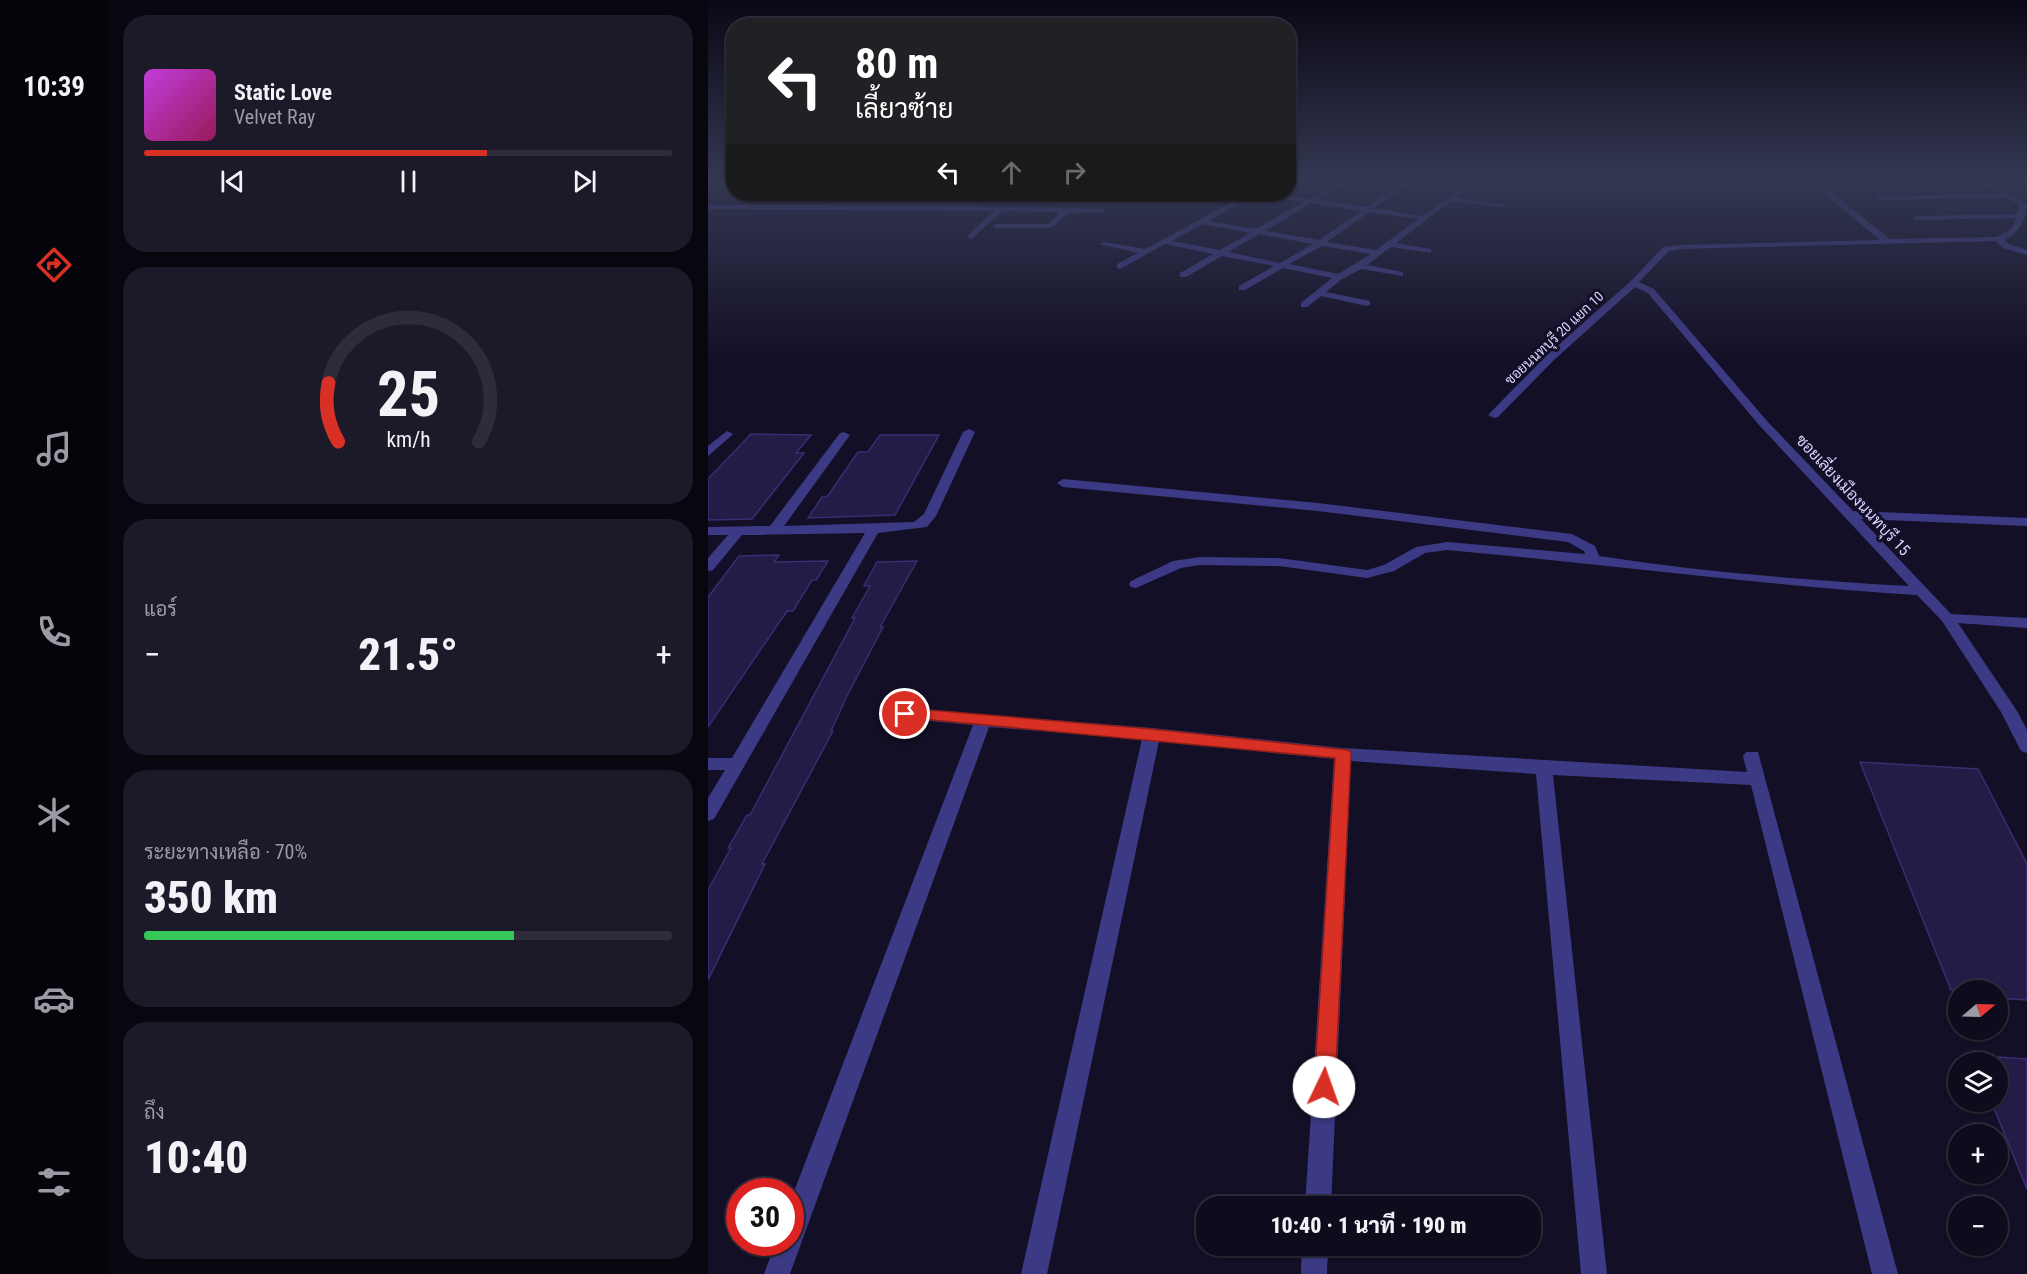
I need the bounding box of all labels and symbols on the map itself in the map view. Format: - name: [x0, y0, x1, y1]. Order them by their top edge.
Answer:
- street label: ซอยนนทบุรี 20 แยก 10: [1501, 287, 1608, 389]
- street label: ซอยเลี่ยงเมืองนนทบุรี 15: [1790, 427, 1918, 561]
- pin: [879, 688, 930, 739]
- north arrow: [1948, 980, 2008, 1040]
- position arrow: [1292, 1055, 1356, 1119]
- speed limit sign: 30: [726, 1178, 804, 1256]

